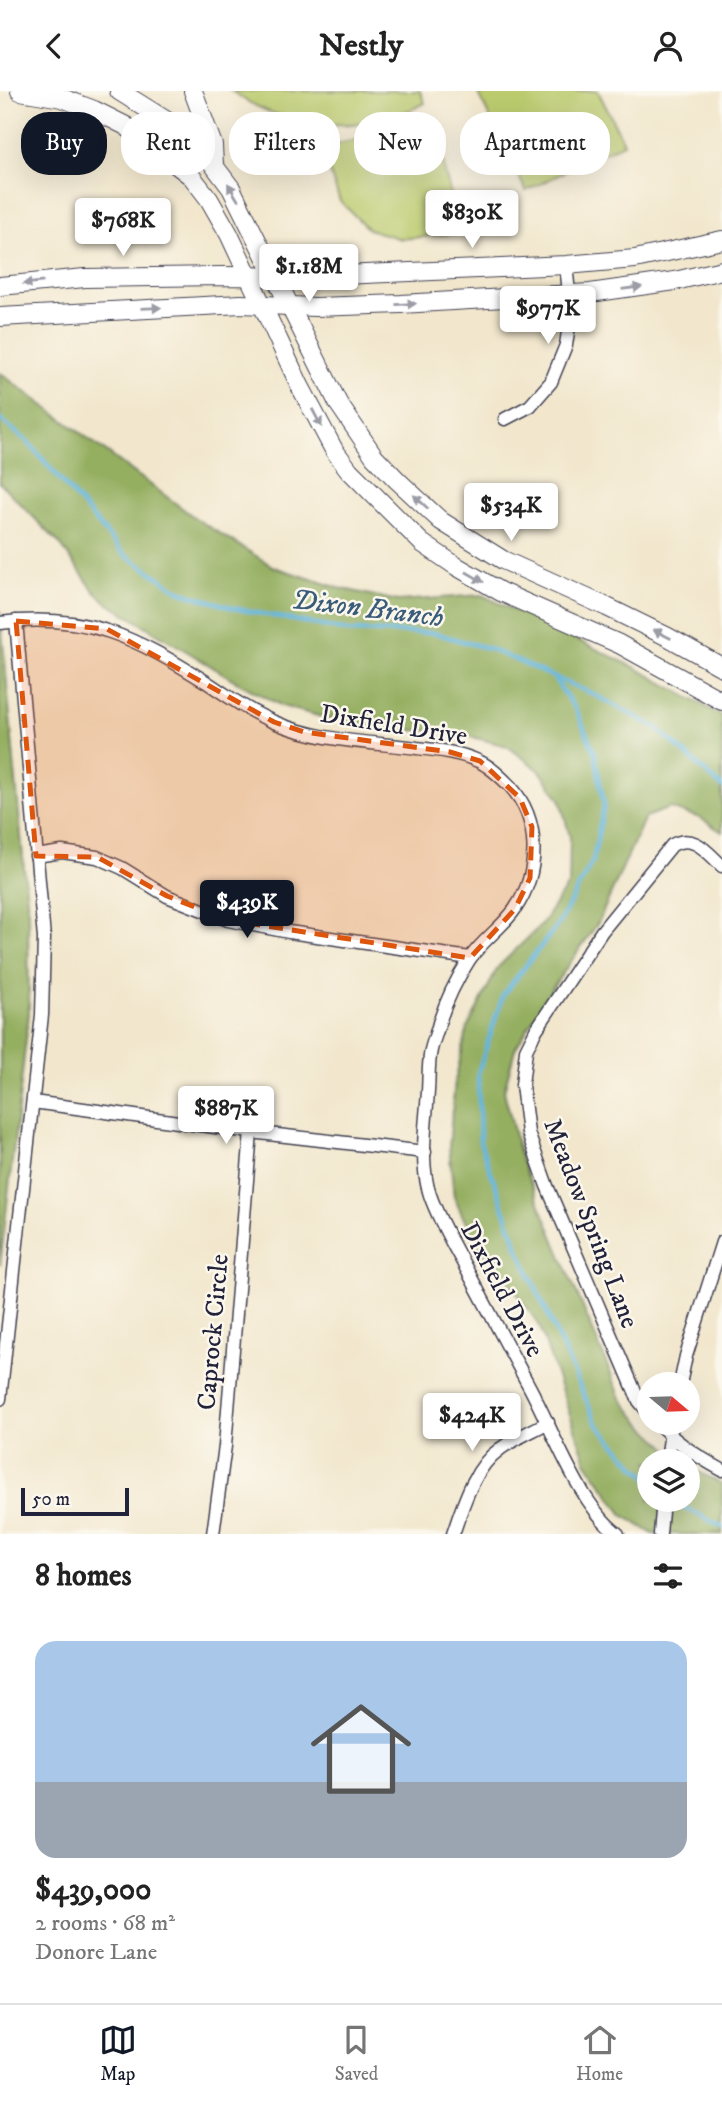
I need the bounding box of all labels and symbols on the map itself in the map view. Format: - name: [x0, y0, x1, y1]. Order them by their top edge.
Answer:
- one-way arrow: [227, 183, 239, 202]
- pin: $830K: [423, 191, 521, 250]
- pin: $768K: [74, 199, 172, 258]
- pin: $1.18M: [252, 245, 366, 304]
- one-way arrow: [22, 277, 44, 288]
- one-way arrow: [622, 282, 644, 293]
- pin: $977K: [499, 287, 597, 346]
- one-way arrow: [395, 298, 417, 309]
- one-way arrow: [140, 303, 162, 314]
- one-way arrow: [311, 408, 322, 428]
- pin: $534K: [462, 483, 560, 543]
- one-way arrow: [413, 495, 430, 511]
- one-way arrow: [465, 571, 484, 583]
- water label: Dixon Branch: [290, 582, 446, 635]
- one-way arrow: [652, 628, 672, 639]
- street label: Dixfield Drive: [318, 698, 470, 753]
- pin: $439K: [198, 881, 296, 940]
- pin: $887K: [177, 1087, 275, 1146]
- street label: Meadow Spring Lane: [535, 1114, 646, 1333]
- street label: Dixfield Drive: [452, 1216, 551, 1363]
- street label: Caprock Circle: [190, 1253, 237, 1411]
- north arrow: [637, 1372, 700, 1435]
- pin: $424K: [423, 1393, 521, 1453]
- scale bar: [21, 1485, 130, 1517]

